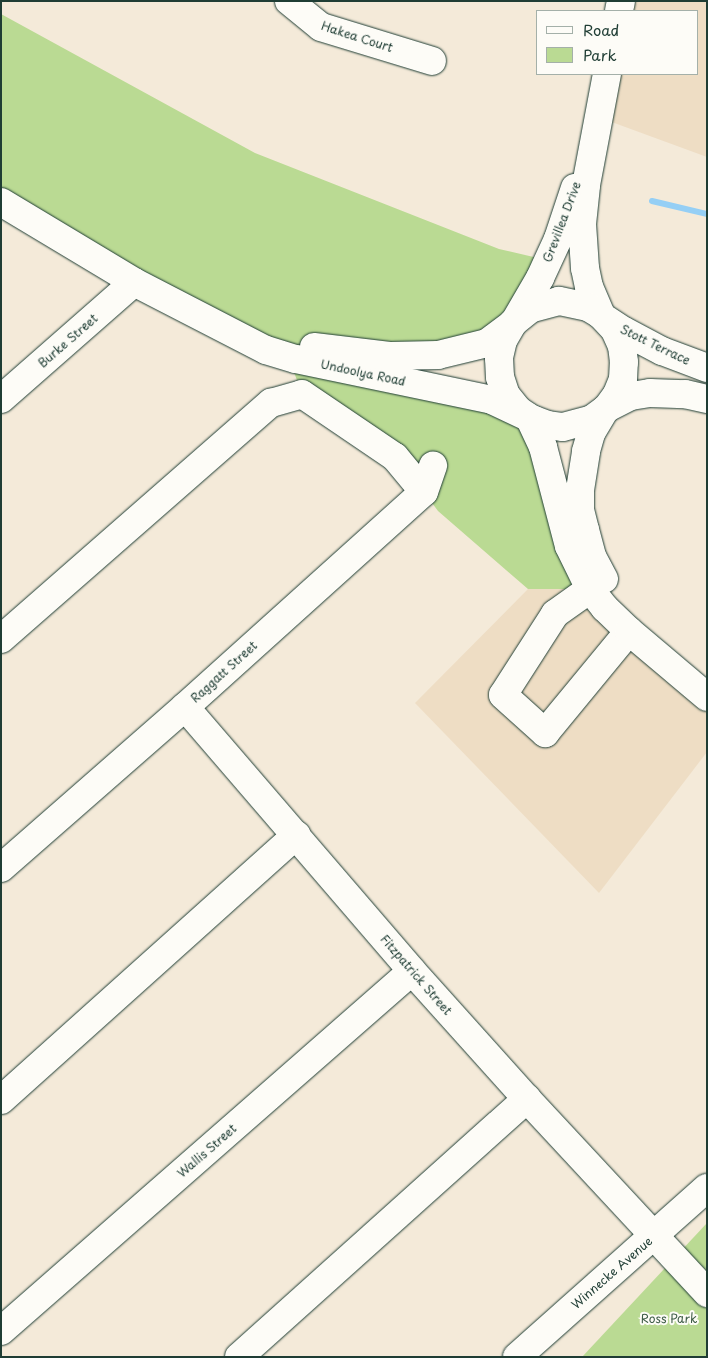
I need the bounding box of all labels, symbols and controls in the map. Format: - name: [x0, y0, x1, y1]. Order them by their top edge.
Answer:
- legend: [536, 10, 698, 75]
- text: Road: [583, 18, 619, 41]
- street label: Hakea Court: [319, 19, 395, 55]
- text: Park: [583, 43, 617, 66]
- street label: Grevillea Drive: [540, 179, 584, 265]
- street label: Burke Street: [35, 311, 101, 371]
- street label: Stott Terrace: [618, 322, 692, 368]
- street label: Undoolya Road: [319, 357, 407, 389]
- street label: Raggatt Street: [187, 638, 261, 706]
- street label: Fitzpatrick Street: [377, 932, 455, 1018]
- street label: Wallis Street: [174, 1121, 240, 1181]
- street label: Winnecke Avenue: [569, 1234, 655, 1312]
- park label: Ross Park: [641, 1312, 697, 1326]

